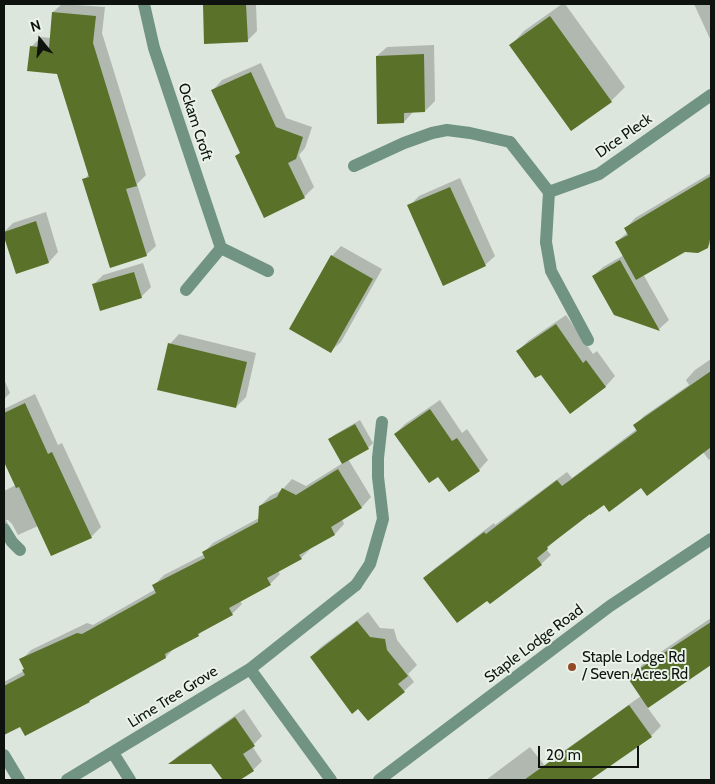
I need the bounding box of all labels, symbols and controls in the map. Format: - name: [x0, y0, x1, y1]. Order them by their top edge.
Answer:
- north arrow: [15, 15, 65, 65]
- text: N: [28, 16, 43, 36]
- street label: Ockam Croft: [174, 81, 216, 163]
- street label: Dice Pleck: [592, 110, 656, 162]
- street label: Staple Lodge Road: [481, 601, 587, 687]
- place label: Staple Lodge Rd / Seven Acres Rd: [582, 649, 688, 684]
- marker: Staple Lodge Rd / Seven Acres Rd: [566, 661, 578, 673]
- street label: Lime Tree Grove: [125, 662, 221, 732]
- scale bar: [540, 736, 641, 768]
- text: 20 m: [546, 746, 581, 764]

